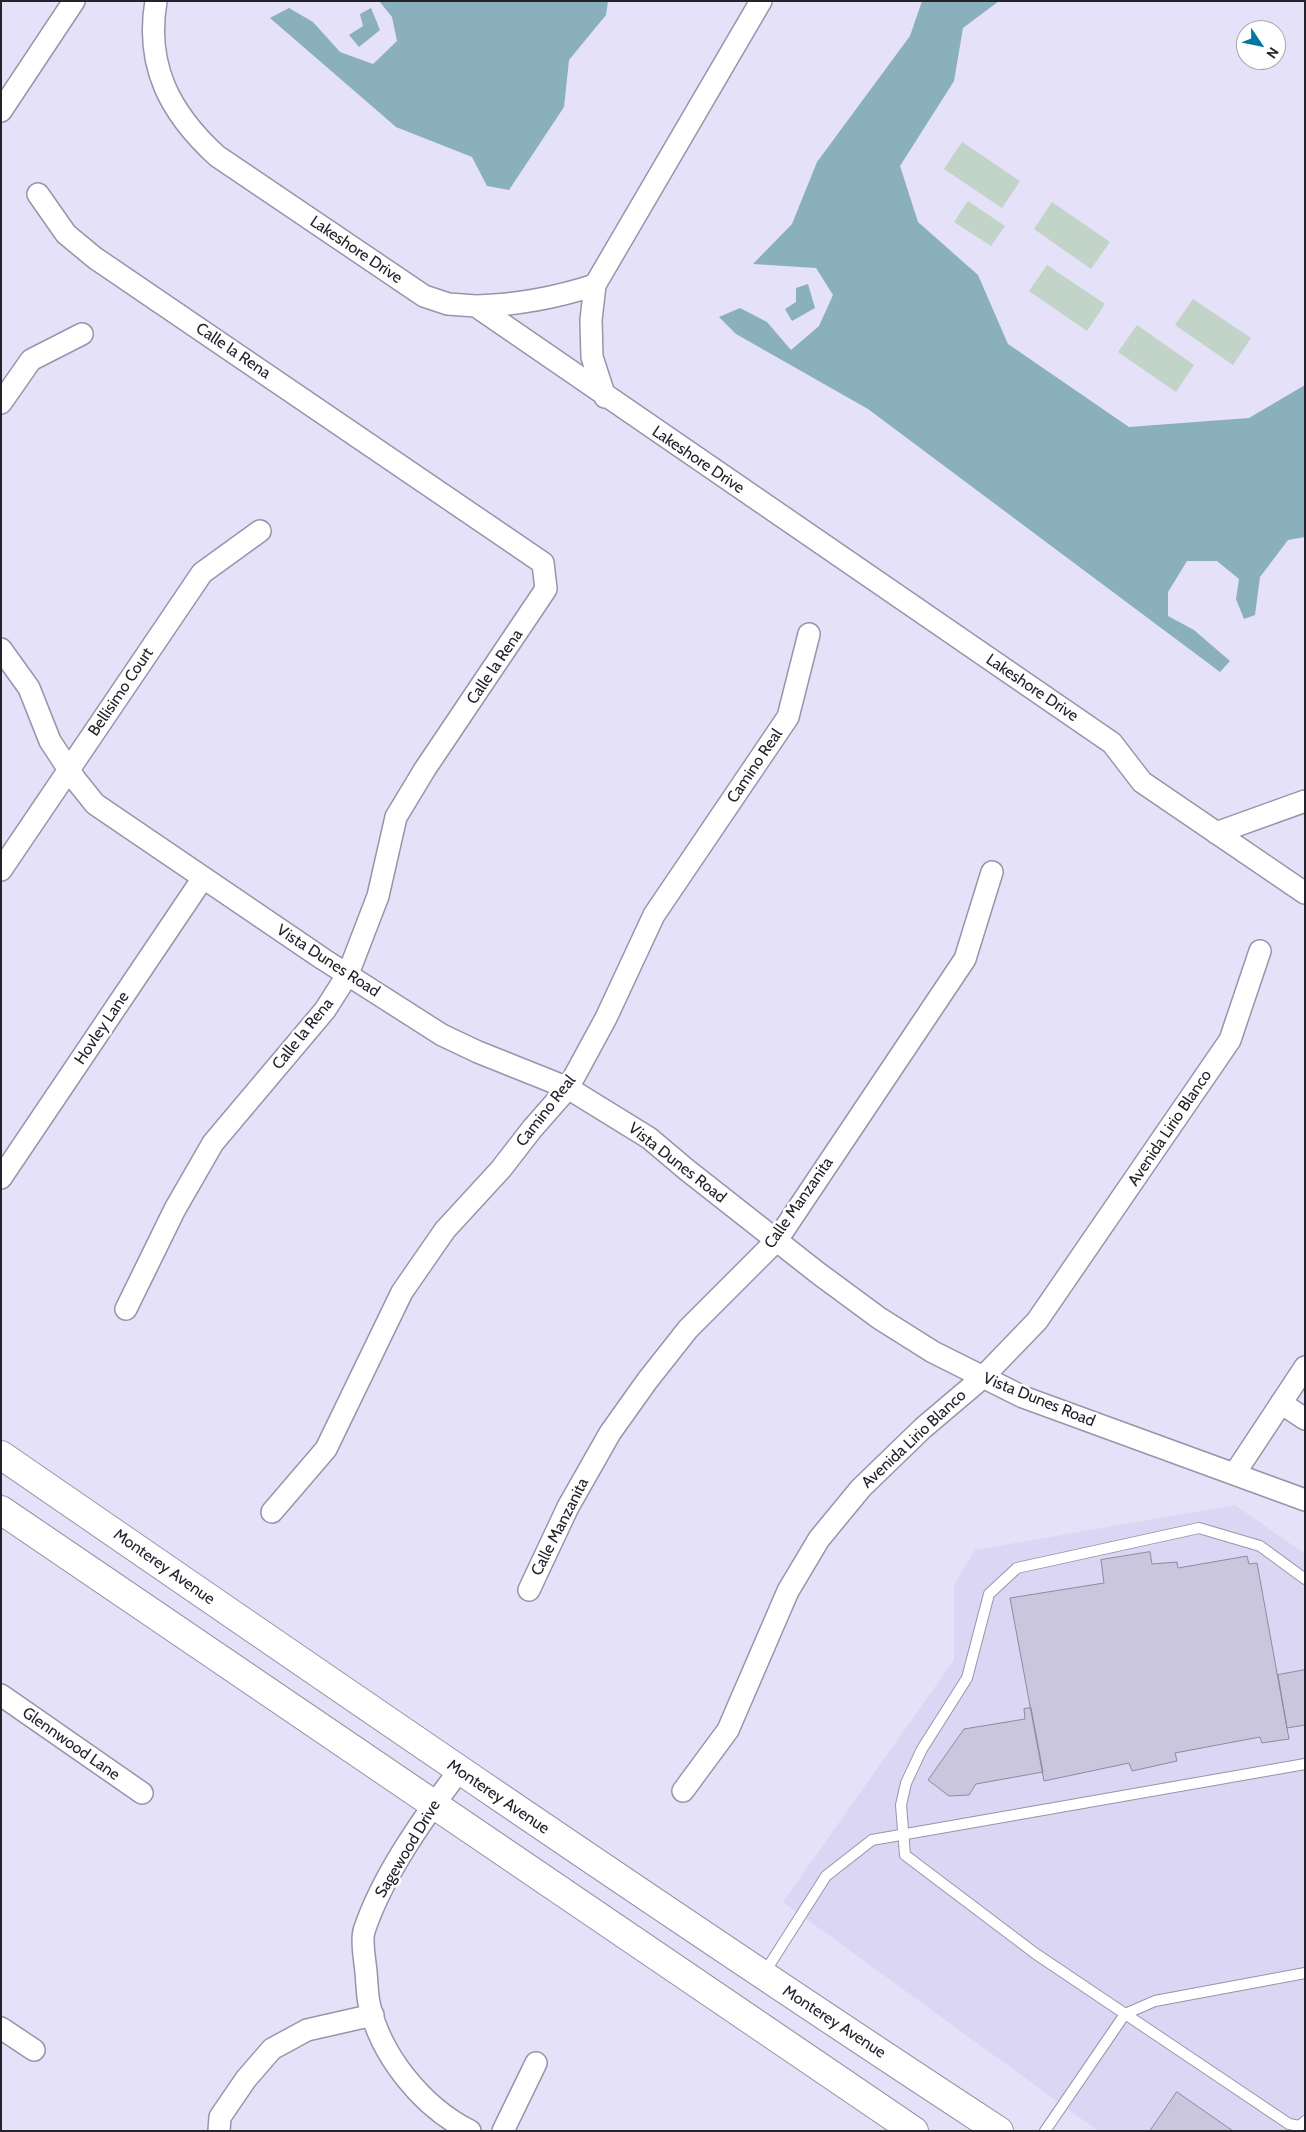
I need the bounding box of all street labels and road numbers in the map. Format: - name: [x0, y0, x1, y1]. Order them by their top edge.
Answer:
- street label: Lakeshore Drive: [306, 212, 406, 288]
- street label: Calle la Rena: [192, 319, 274, 383]
- street label: Lakeshore Drive: [648, 422, 748, 498]
- street label: Calle la Rena: [463, 626, 527, 708]
- street label: Bellisimo Court: [84, 644, 158, 740]
- street label: Lakeshore Drive: [982, 650, 1082, 726]
- street label: Camino Real: [723, 725, 787, 807]
- street label: Vista Dunes Road: [273, 921, 383, 1001]
- street label: Hovley Lane: [71, 988, 133, 1068]
- street label: Calle la Rena: [268, 995, 338, 1073]
- street label: Avenida Lirio Blanco: [1124, 1066, 1216, 1190]
- street label: Camino Real: [512, 1071, 580, 1151]
- street label: Vista Dunes Road: [624, 1119, 730, 1207]
- street label: Calle Manzanita: [760, 1154, 838, 1252]
- street label: Vista Dunes Road: [980, 1369, 1098, 1431]
- street label: Avenida Lirio Blanco: [858, 1386, 970, 1492]
- street label: Calle Manzanita: [527, 1475, 593, 1579]
- street label: Monterey Avenue: [110, 1525, 218, 1609]
- street label: Glennwood Lane: [19, 1703, 123, 1785]
- street label: Monterey Avenue: [443, 1756, 553, 1838]
- street label: Sagewood Drive: [371, 1797, 445, 1901]
- street label: Monterey Avenue: [779, 1981, 889, 2063]

